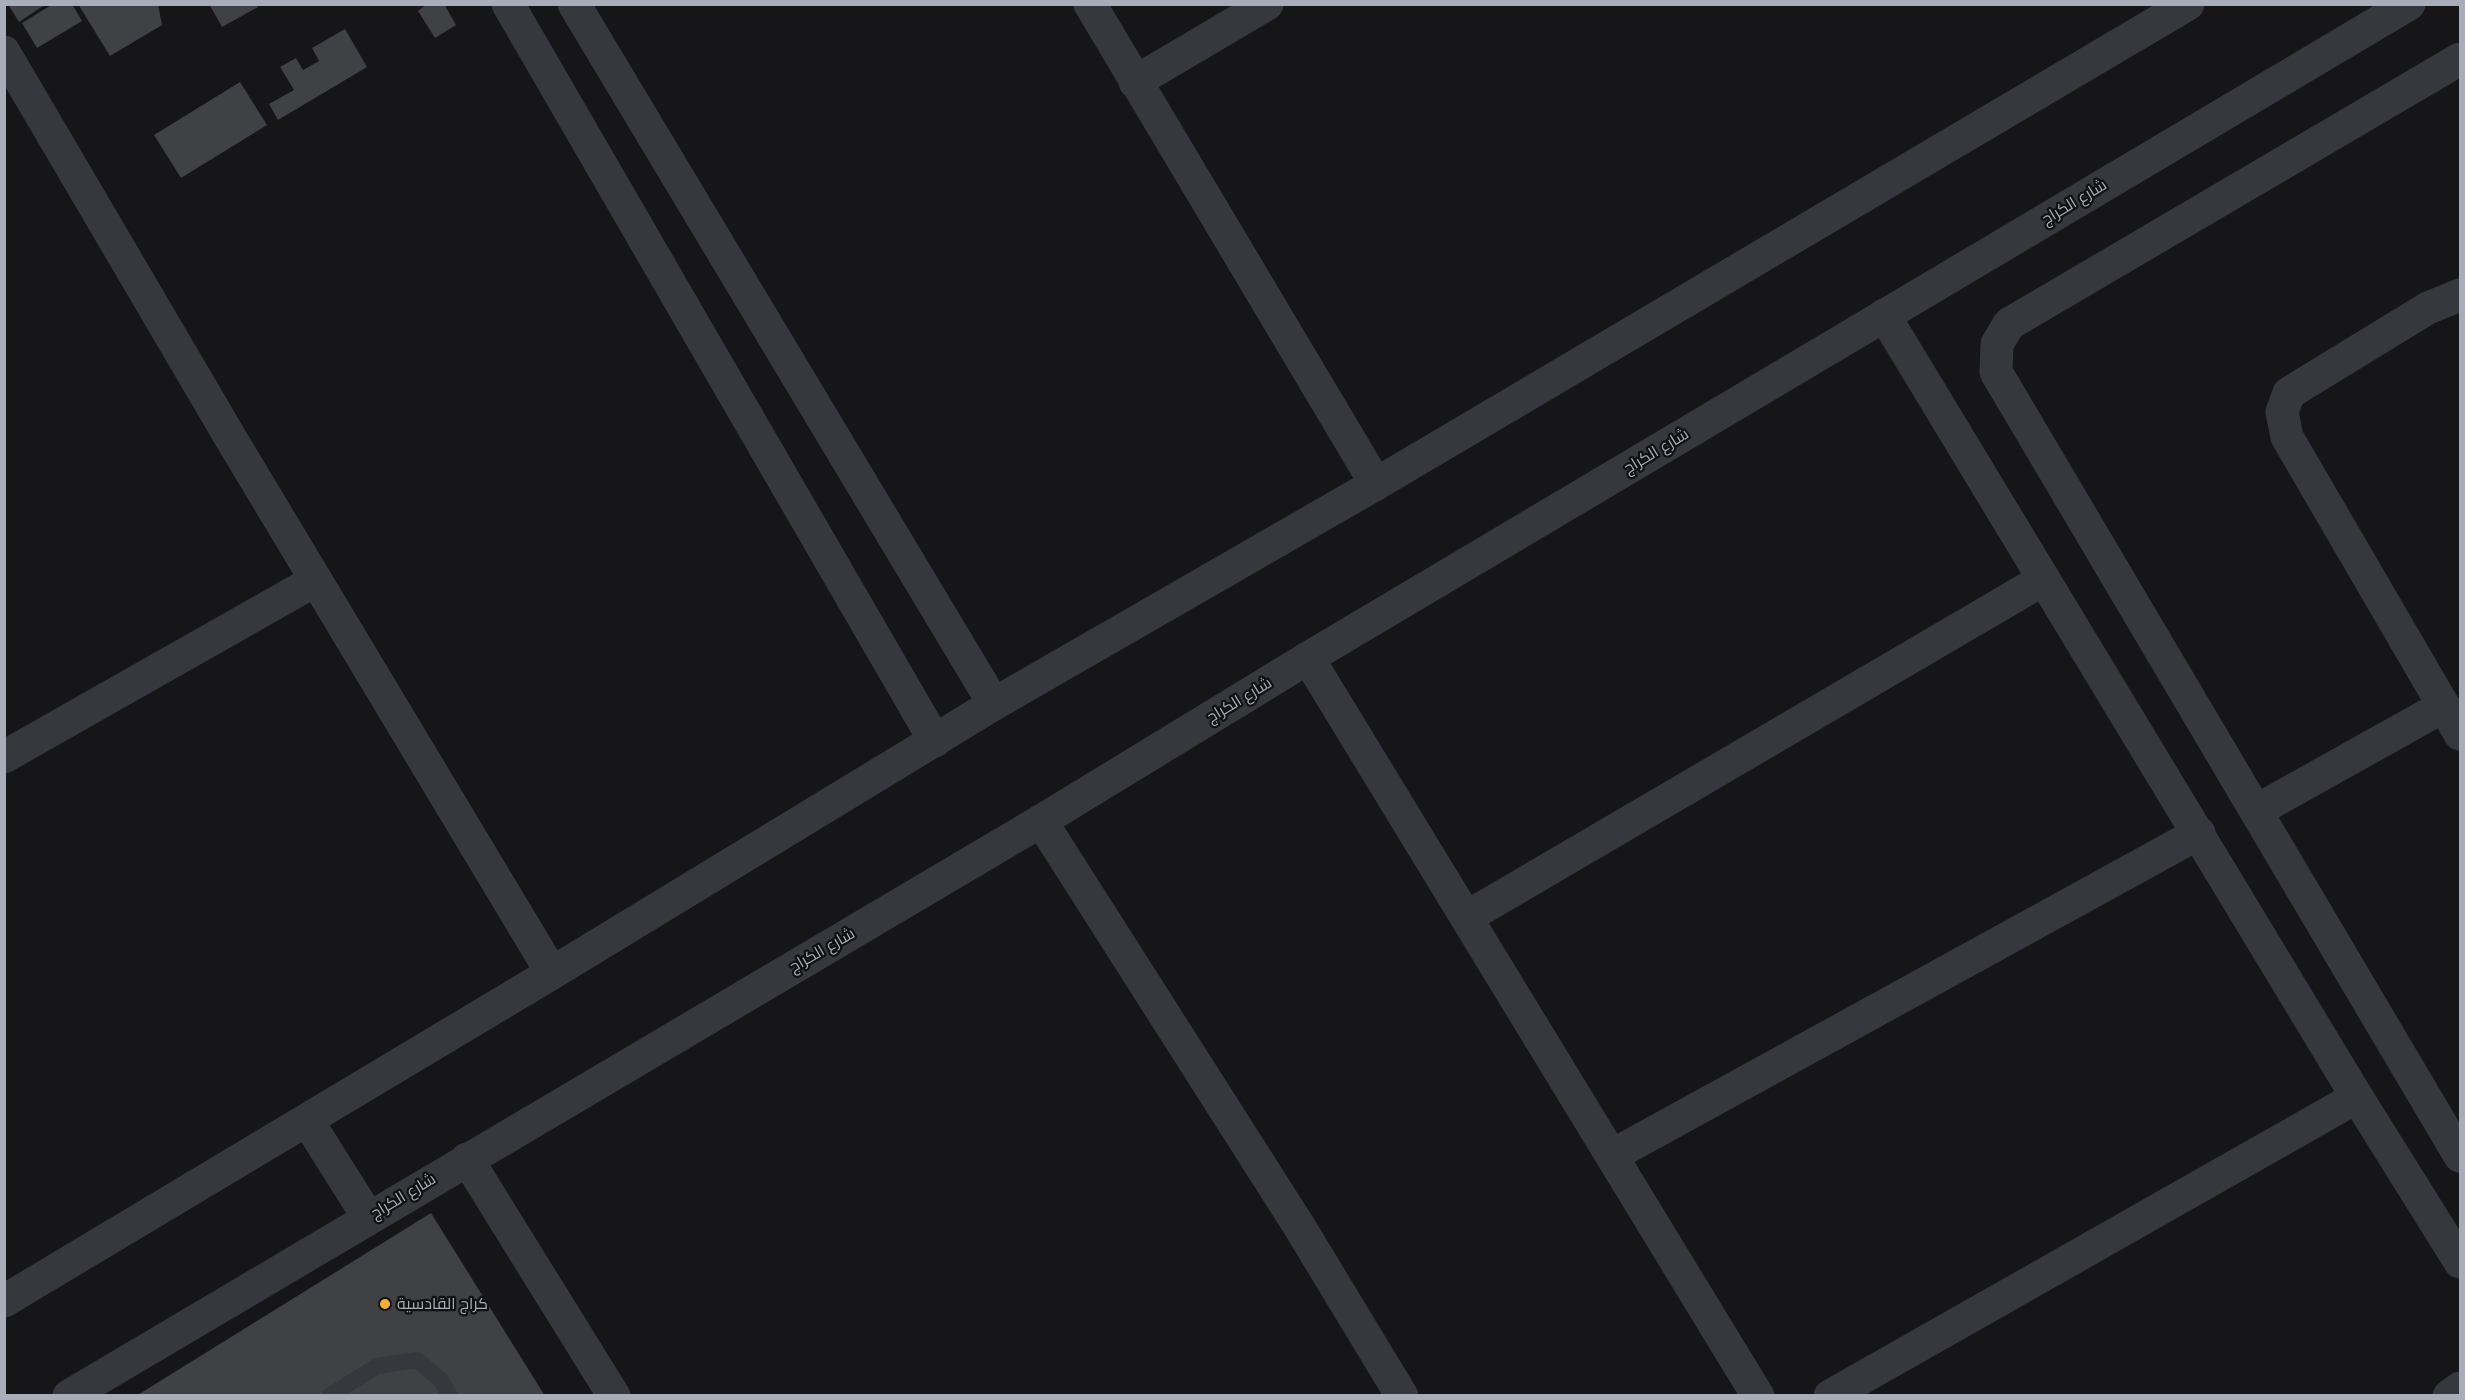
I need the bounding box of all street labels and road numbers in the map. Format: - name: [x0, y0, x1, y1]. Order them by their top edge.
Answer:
- street label: شارع الكراج: [2038, 175, 2110, 229]
- street label: شارع الكراج: [1620, 424, 1692, 478]
- street label: شارع الكراج: [1203, 673, 1275, 727]
- street label: شارع الكراج: [786, 924, 858, 976]
- street label: شارع الكراج: [367, 1169, 439, 1223]

